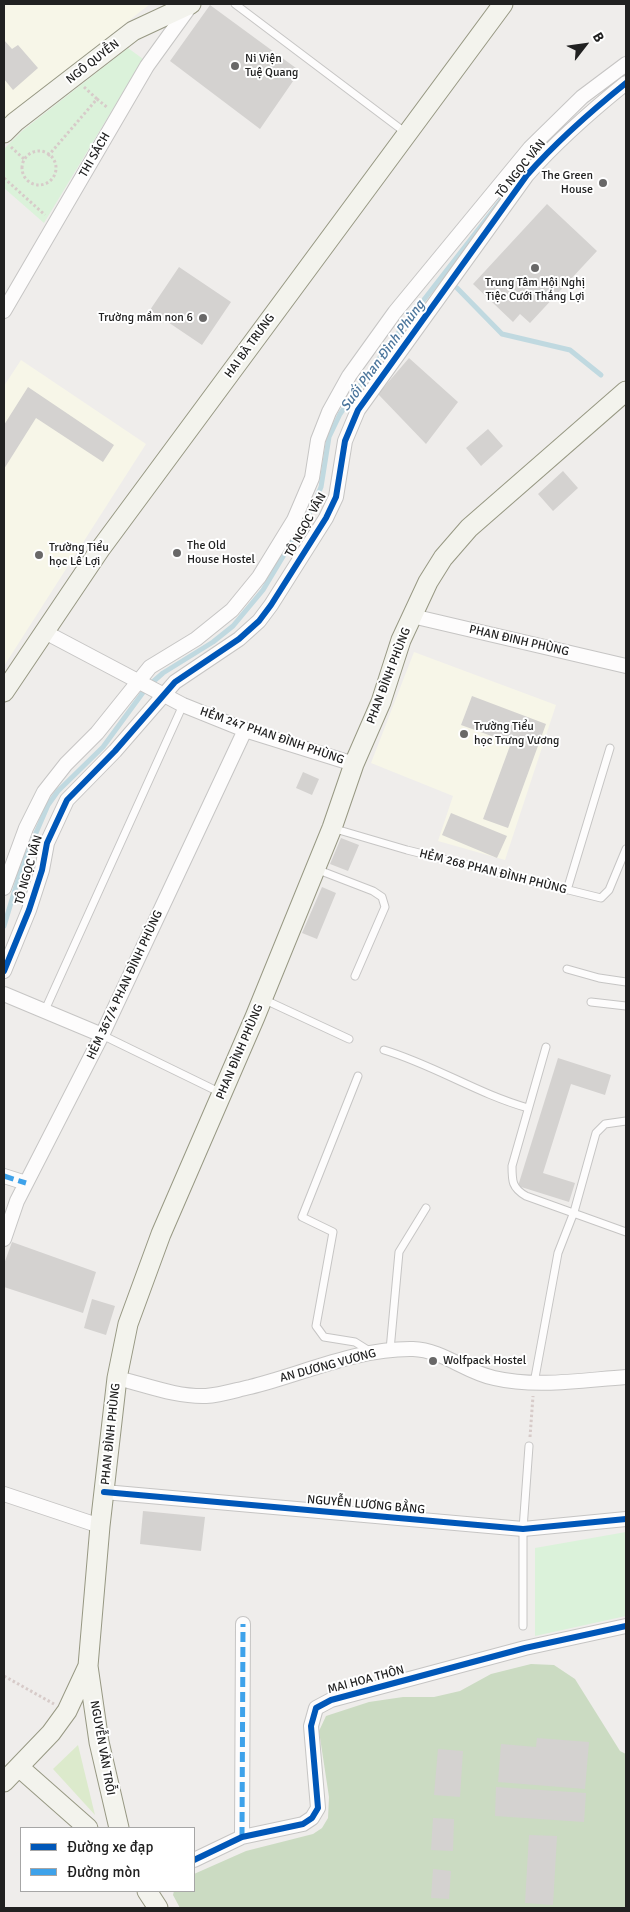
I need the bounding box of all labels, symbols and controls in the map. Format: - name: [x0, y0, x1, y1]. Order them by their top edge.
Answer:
- north arrow: [560, 20, 610, 70]
- text: B: [589, 29, 608, 45]
- street label: NGÔ QUYỀN: [64, 37, 122, 87]
- place label: Ni Viện Tuệ Quang: [245, 52, 298, 80]
- marker: Ni Viện Tuệ Quang: [229, 60, 241, 72]
- street label: THI SÁCH: [76, 130, 114, 180]
- street label: TÔ NGỌC VÂN: [493, 137, 549, 201]
- place label: The Green House: [541, 169, 593, 197]
- marker: The Green House: [597, 177, 609, 189]
- marker: Trung Tâm Hội Nghị Tiệc Cưới Thắng Lợi: [529, 262, 541, 274]
- place label: Trung Tâm Hội Nghị Tiệc Cưới Thắng Lợi: [485, 276, 585, 304]
- water label: Suối Phan Đình Phùng: [337, 297, 429, 415]
- place label: Trường mầm non 6: [99, 311, 193, 325]
- street label: HAI BÀ TRƯNG: [222, 311, 278, 381]
- marker: Trường mầm non 6: [197, 312, 209, 324]
- street label: TÔ NGỌC VÂN: [282, 490, 330, 560]
- place label: The Old House Hostel: [187, 539, 255, 567]
- place label: Trường Tiểu học Lê Lợi: [49, 541, 109, 569]
- marker: The Old House Hostel: [171, 547, 183, 559]
- marker: Trường Tiểu học Lê Lợi: [33, 549, 45, 561]
- street label: PHAN ĐINH PHÙNG: [468, 622, 570, 660]
- street label: PHAN ĐÌNH PHÙNG: [364, 626, 414, 726]
- street label: HẺM 247 PHAN ĐÌNH PHÙNG: [198, 705, 346, 767]
- place label: Trường Tiểu học Trưng Vương: [474, 720, 559, 748]
- marker: Trường Tiểu học Trưng Vương: [458, 728, 470, 740]
- street label: TÔ NGỌC VÂN: [12, 834, 46, 906]
- street label: HẺM 268 PHAN ĐÌNH PHÙNG: [418, 847, 568, 897]
- street label: HẺM 367/4 PHAN ĐÌNH PHÙNG: [84, 908, 166, 1062]
- street label: PHAN ĐÌNH PHÙNG: [213, 1002, 267, 1102]
- street label: AN DƯƠNG VƯƠNG: [278, 1346, 378, 1386]
- place label: Wolfpack Hostel: [443, 1354, 526, 1368]
- marker: Wolfpack Hostel: [427, 1355, 439, 1367]
- street label: PHAN ĐÌNH PHÙNG: [98, 1382, 124, 1486]
- street label: NGUYỄN LƯƠNG BẰNG: [306, 1493, 426, 1517]
- street label: MAI HOA THÔN: [326, 1663, 406, 1697]
- street label: NGUYỄN VĂN TRỖI: [87, 1699, 117, 1797]
- legend: [20, 1827, 195, 1892]
- text: Đường xe đạp: [67, 1838, 153, 1856]
- text: Đường mòn: [67, 1863, 140, 1881]

